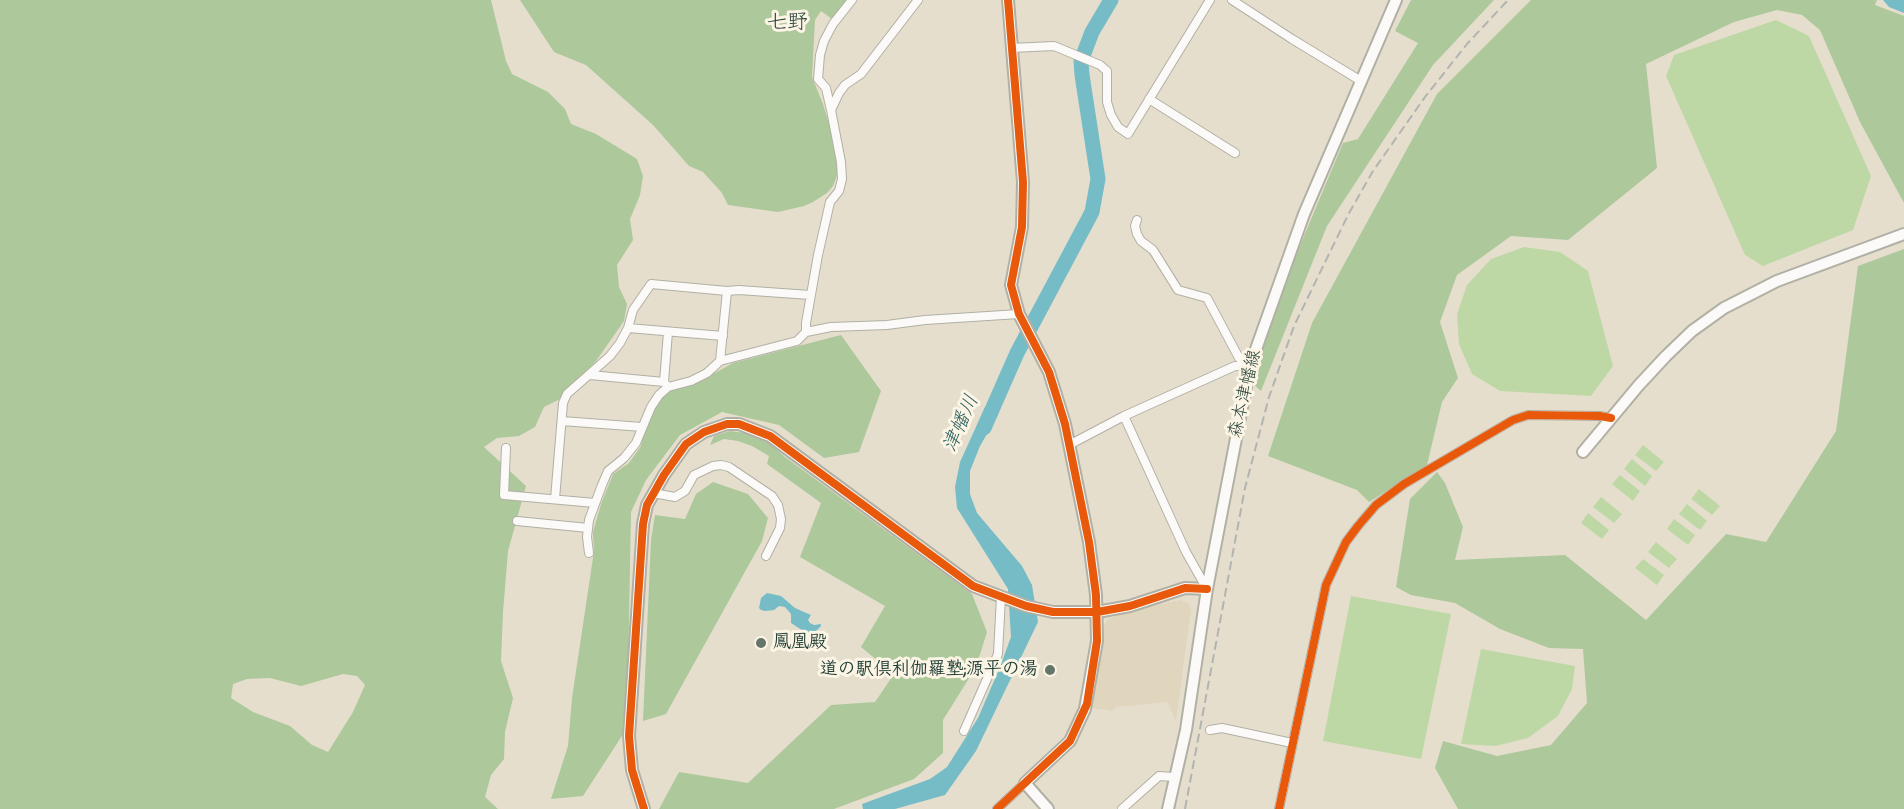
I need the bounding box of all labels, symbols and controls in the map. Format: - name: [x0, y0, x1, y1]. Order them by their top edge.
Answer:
- district label: 七野: [766, 11, 808, 37]
- street label: 森本津幡線: [1225, 348, 1267, 440]
- water label: 津幡川: [939, 392, 985, 456]
- place label: 鳳凰殿: [773, 632, 827, 654]
- marker: 鳳凰殿: [754, 636, 768, 650]
- place label: 道の駅倶利伽羅塾;源平の湯: [820, 659, 1038, 681]
- marker: 道の駅倶利伽羅塾;源平の湯: [1043, 663, 1057, 677]

